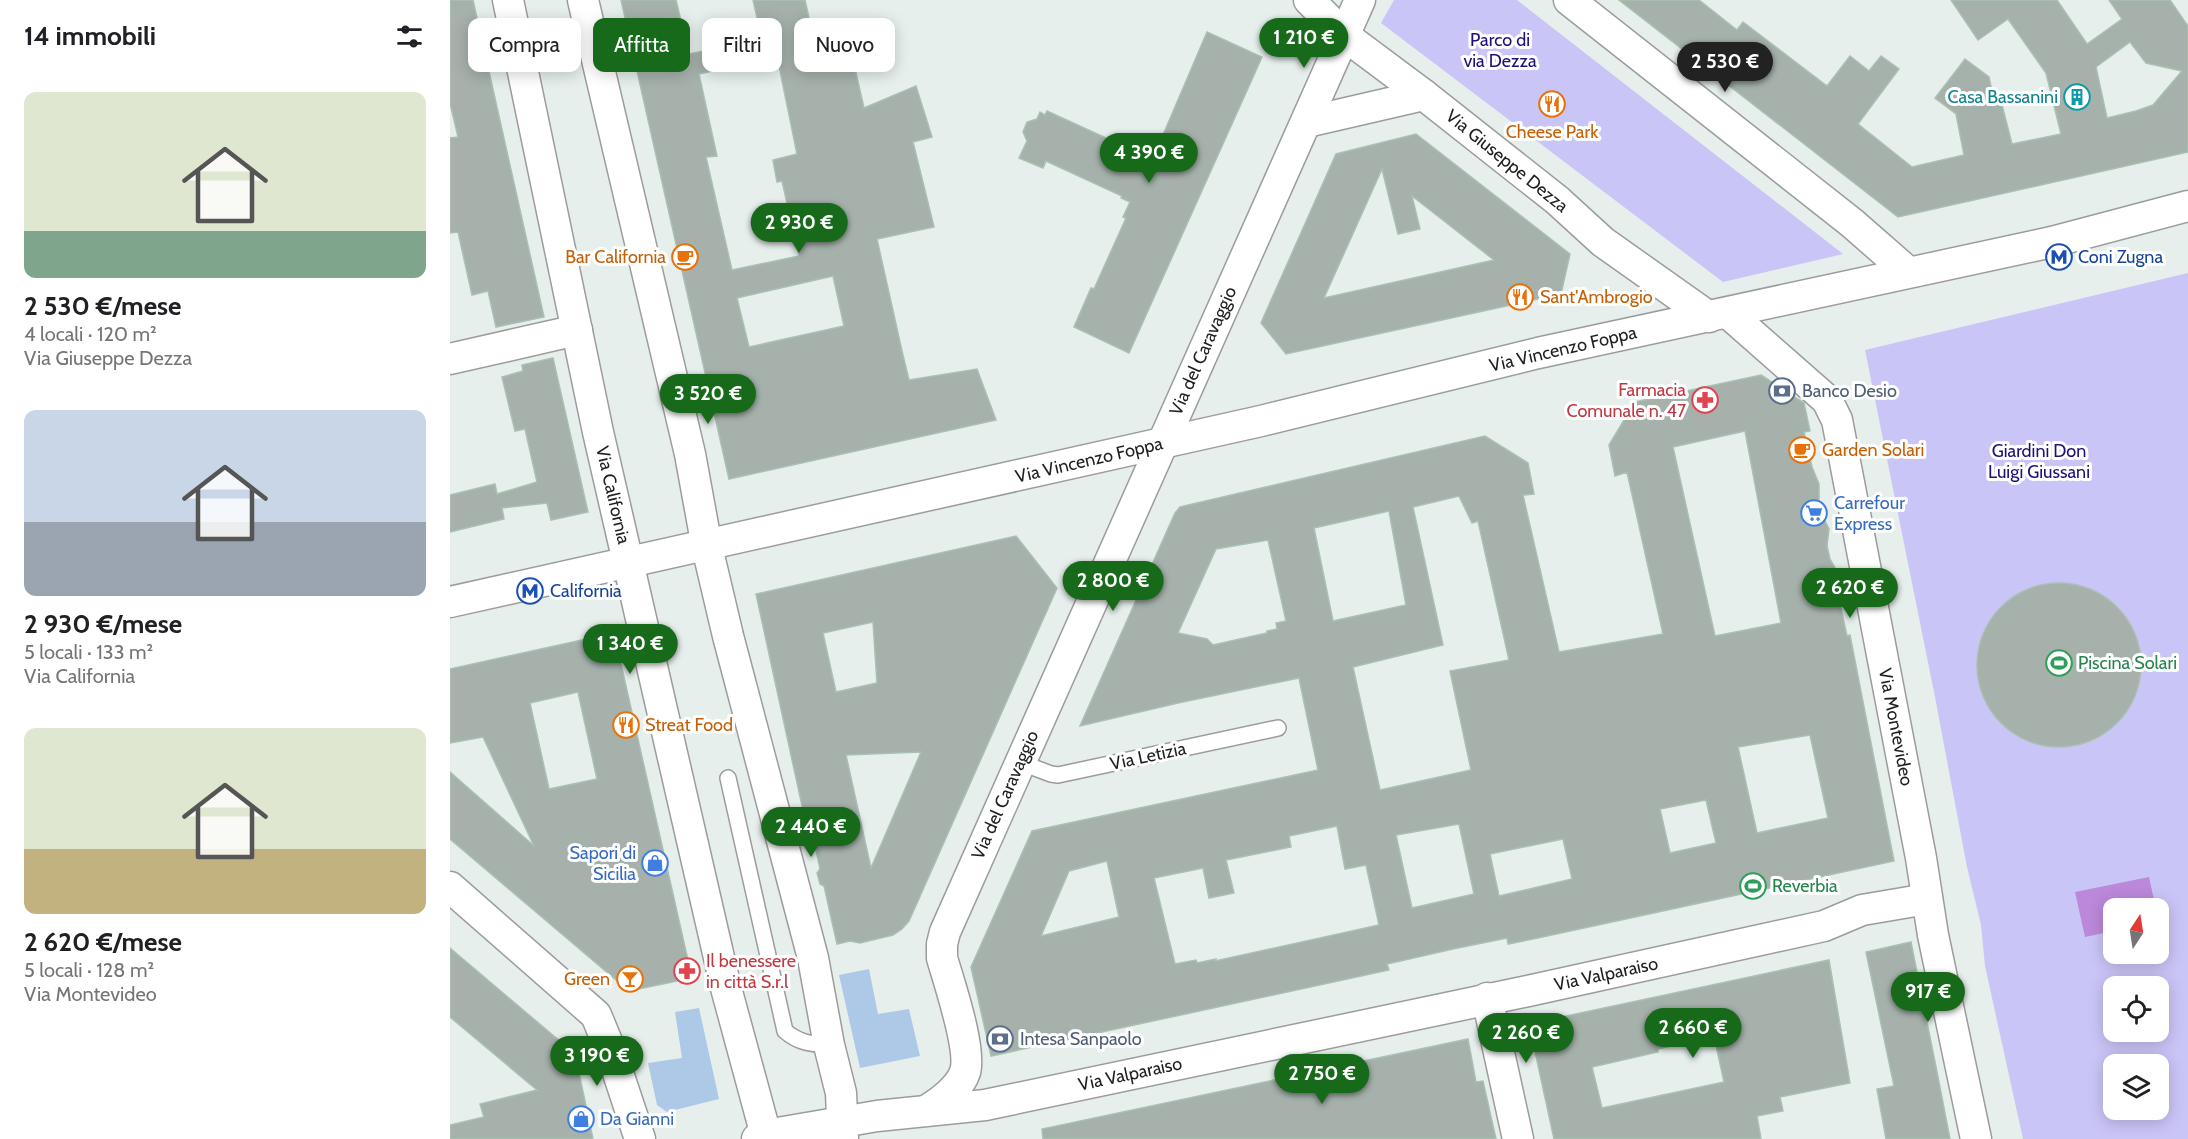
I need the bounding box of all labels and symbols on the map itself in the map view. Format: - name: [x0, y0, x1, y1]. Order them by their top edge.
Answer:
- pin: 1 210 €: [1249, 18, 1359, 69]
- park label: Parco di via Dezza: [1463, 29, 1537, 72]
- pin: 2 530 €: [1670, 42, 1780, 93]
- building icon: Casa Bassanini: [2062, 82, 2092, 112]
- place label: Casa Bassanini: [1947, 86, 2058, 108]
- restaurant icon: Cheese Park: [1537, 89, 1567, 119]
- street label: Via Giuseppe Dezza: [1441, 105, 1573, 217]
- place label: Cheese Park: [1506, 121, 1599, 143]
- pin: 4 390 €: [1094, 133, 1204, 184]
- pin: 2 930 €: [744, 203, 854, 254]
- cafe icon: Bar California: [670, 242, 700, 272]
- metro station icon: Coni Zugna: [2044, 242, 2074, 272]
- place label: Bar California: [565, 246, 666, 268]
- place label: Coni Zugna: [2078, 246, 2163, 268]
- restaurant icon: Sant'Ambrogio: [1505, 282, 1535, 312]
- street label: Via del Caravaggio: [1165, 283, 1241, 419]
- place label: Sant'Ambrogio: [1540, 286, 1653, 308]
- street label: Via Vincenzo Foppa: [1487, 321, 1639, 377]
- pin: 3 520 €: [653, 374, 763, 425]
- bank icon: Banco Desio: [1767, 376, 1797, 406]
- place label: Farmacia Comunale n. 47: [1567, 379, 1686, 422]
- place label: Banco Desio: [1802, 380, 1897, 402]
- pharmacy icon: Farmacia Comunale n. 47: [1690, 385, 1720, 415]
- street label: Via Vincenzo Foppa: [1013, 432, 1165, 488]
- cafe icon: Garden Solari: [1787, 435, 1817, 465]
- place label: Garden Solari: [1822, 439, 1924, 461]
- park label: Giardini Don Luigi Giussani: [1988, 440, 2090, 483]
- street label: Via California: [591, 444, 635, 547]
- place label: Carrefour Express: [1834, 492, 1905, 535]
- supermarket icon: Carrefour Express: [1799, 498, 1829, 528]
- pin: 2 800 €: [1058, 561, 1168, 612]
- pin: 2 620 €: [1795, 568, 1905, 619]
- metro station icon: California: [515, 576, 545, 606]
- place label: California: [550, 580, 622, 602]
- pin: 1 340 €: [575, 624, 685, 675]
- sports icon: Piscina Solari: [2044, 648, 2074, 678]
- place label: Piscina Solari: [2078, 652, 2177, 674]
- street label: Via Montevideo: [1874, 666, 1918, 788]
- restaurant icon: Streat Food: [611, 710, 641, 740]
- place label: Streat Food: [645, 714, 733, 736]
- street label: Via del Caravaggio: [967, 727, 1043, 863]
- street label: Via Letizia: [1108, 737, 1188, 775]
- pin: 2 440 €: [756, 807, 866, 858]
- place label: Sapori di Sicilia: [570, 842, 636, 885]
- shop icon: Sapori di Sicilia: [640, 848, 670, 878]
- sports icon: Reverbia: [1738, 871, 1768, 901]
- place label: Reverbia: [1772, 875, 1838, 897]
- north arrow: [2103, 898, 2169, 964]
- place label: Il benessere in città S.r.l: [706, 950, 796, 993]
- street label: Via Valparaiso: [1552, 952, 1660, 996]
- pharmacy icon: Il benessere in città S.r.l: [672, 956, 702, 986]
- bar icon: Green: [615, 964, 645, 994]
- place label: Green: [564, 968, 610, 990]
- pin: 917 €: [1886, 972, 1970, 1023]
- pin: 2 660 €: [1638, 1008, 1748, 1059]
- pin: 2 260 €: [1471, 1013, 1581, 1064]
- bank icon: Intesa Sanpaolo: [985, 1024, 1015, 1054]
- place label: Intesa Sanpaolo: [1020, 1028, 1142, 1050]
- pin: 3 190 €: [542, 1036, 652, 1087]
- street label: Via Valparaiso: [1076, 1052, 1184, 1096]
- pin: 2 750 €: [1267, 1054, 1377, 1105]
- shop icon: Da Gianni: [566, 1104, 596, 1134]
- place label: Da Gianni: [600, 1108, 674, 1130]

